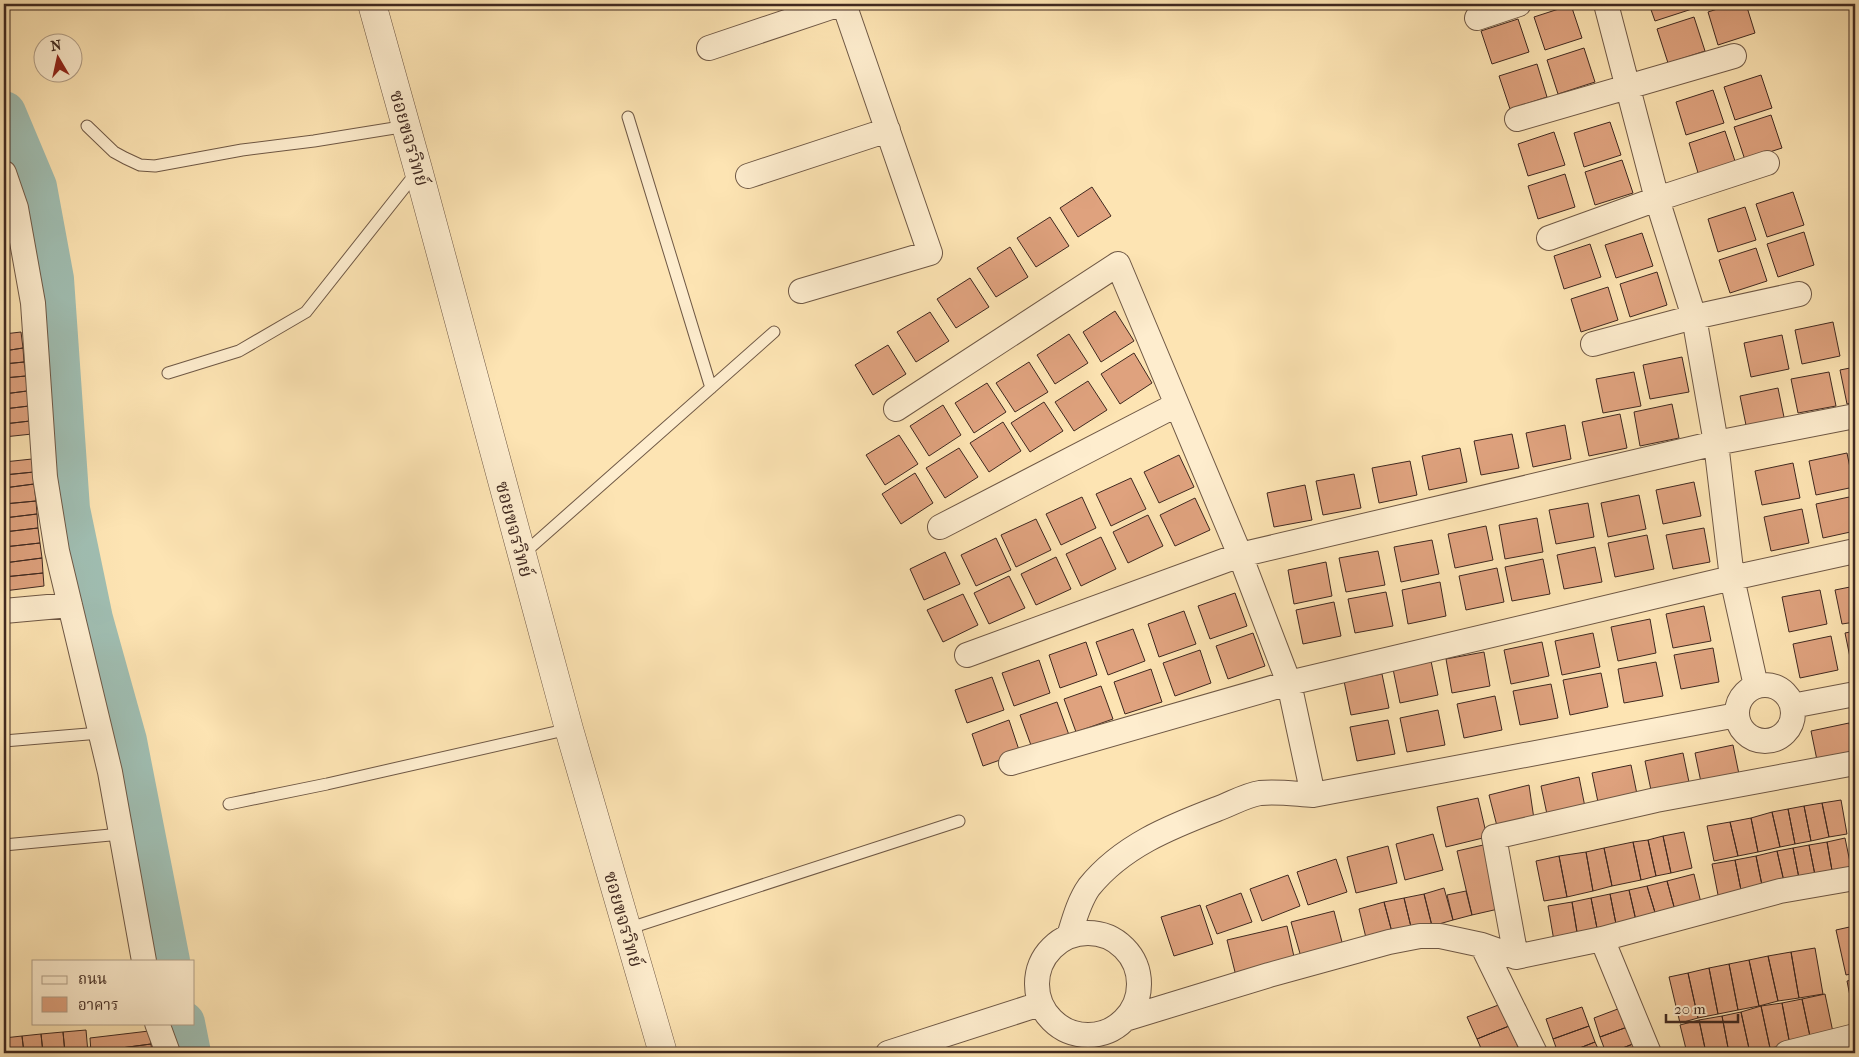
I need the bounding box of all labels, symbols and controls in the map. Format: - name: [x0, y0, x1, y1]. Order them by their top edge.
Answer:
- north arrow: [32, 32, 82, 82]
- text: N: [49, 36, 63, 55]
- street label: ซอยขจรวิทย์: [385, 88, 434, 189]
- street label: ซอยขจรวิทย์: [491, 479, 538, 580]
- street label: ซอยขจรวิทย์: [599, 869, 648, 970]
- legend: [32, 960, 195, 1024]
- text: ถนน: [78, 970, 107, 988]
- scale bar: [1666, 992, 1739, 1024]
- text: อาคาร: [78, 996, 118, 1014]
- text: 20 m: [1674, 1000, 1706, 1018]

